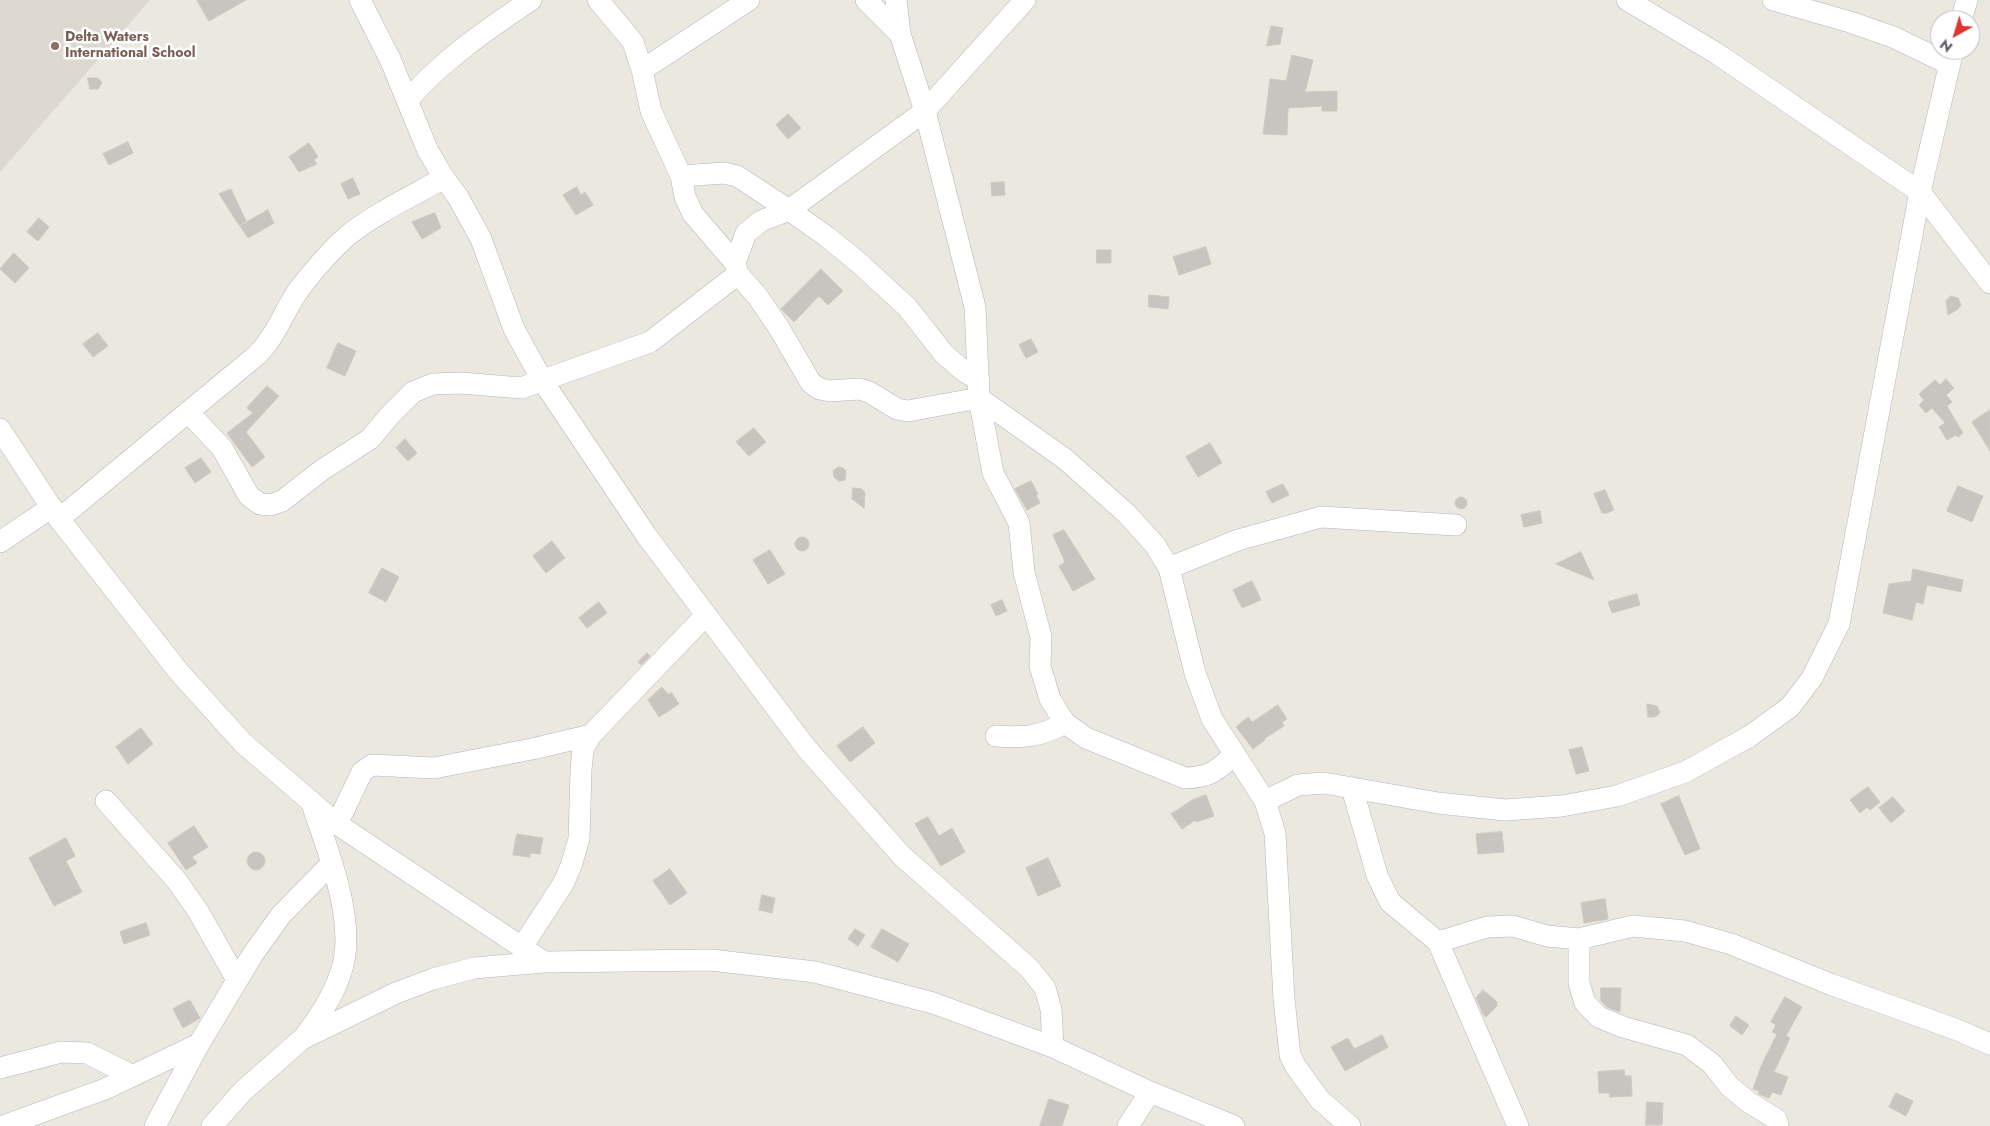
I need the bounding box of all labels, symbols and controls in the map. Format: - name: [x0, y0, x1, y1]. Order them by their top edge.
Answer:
- north arrow: [1930, 10, 1980, 60]
- place label: Delta Waters International School: [65, 30, 195, 62]
- text: N: [1936, 35, 1957, 57]
- marker: Delta Waters International School: [49, 40, 61, 52]

